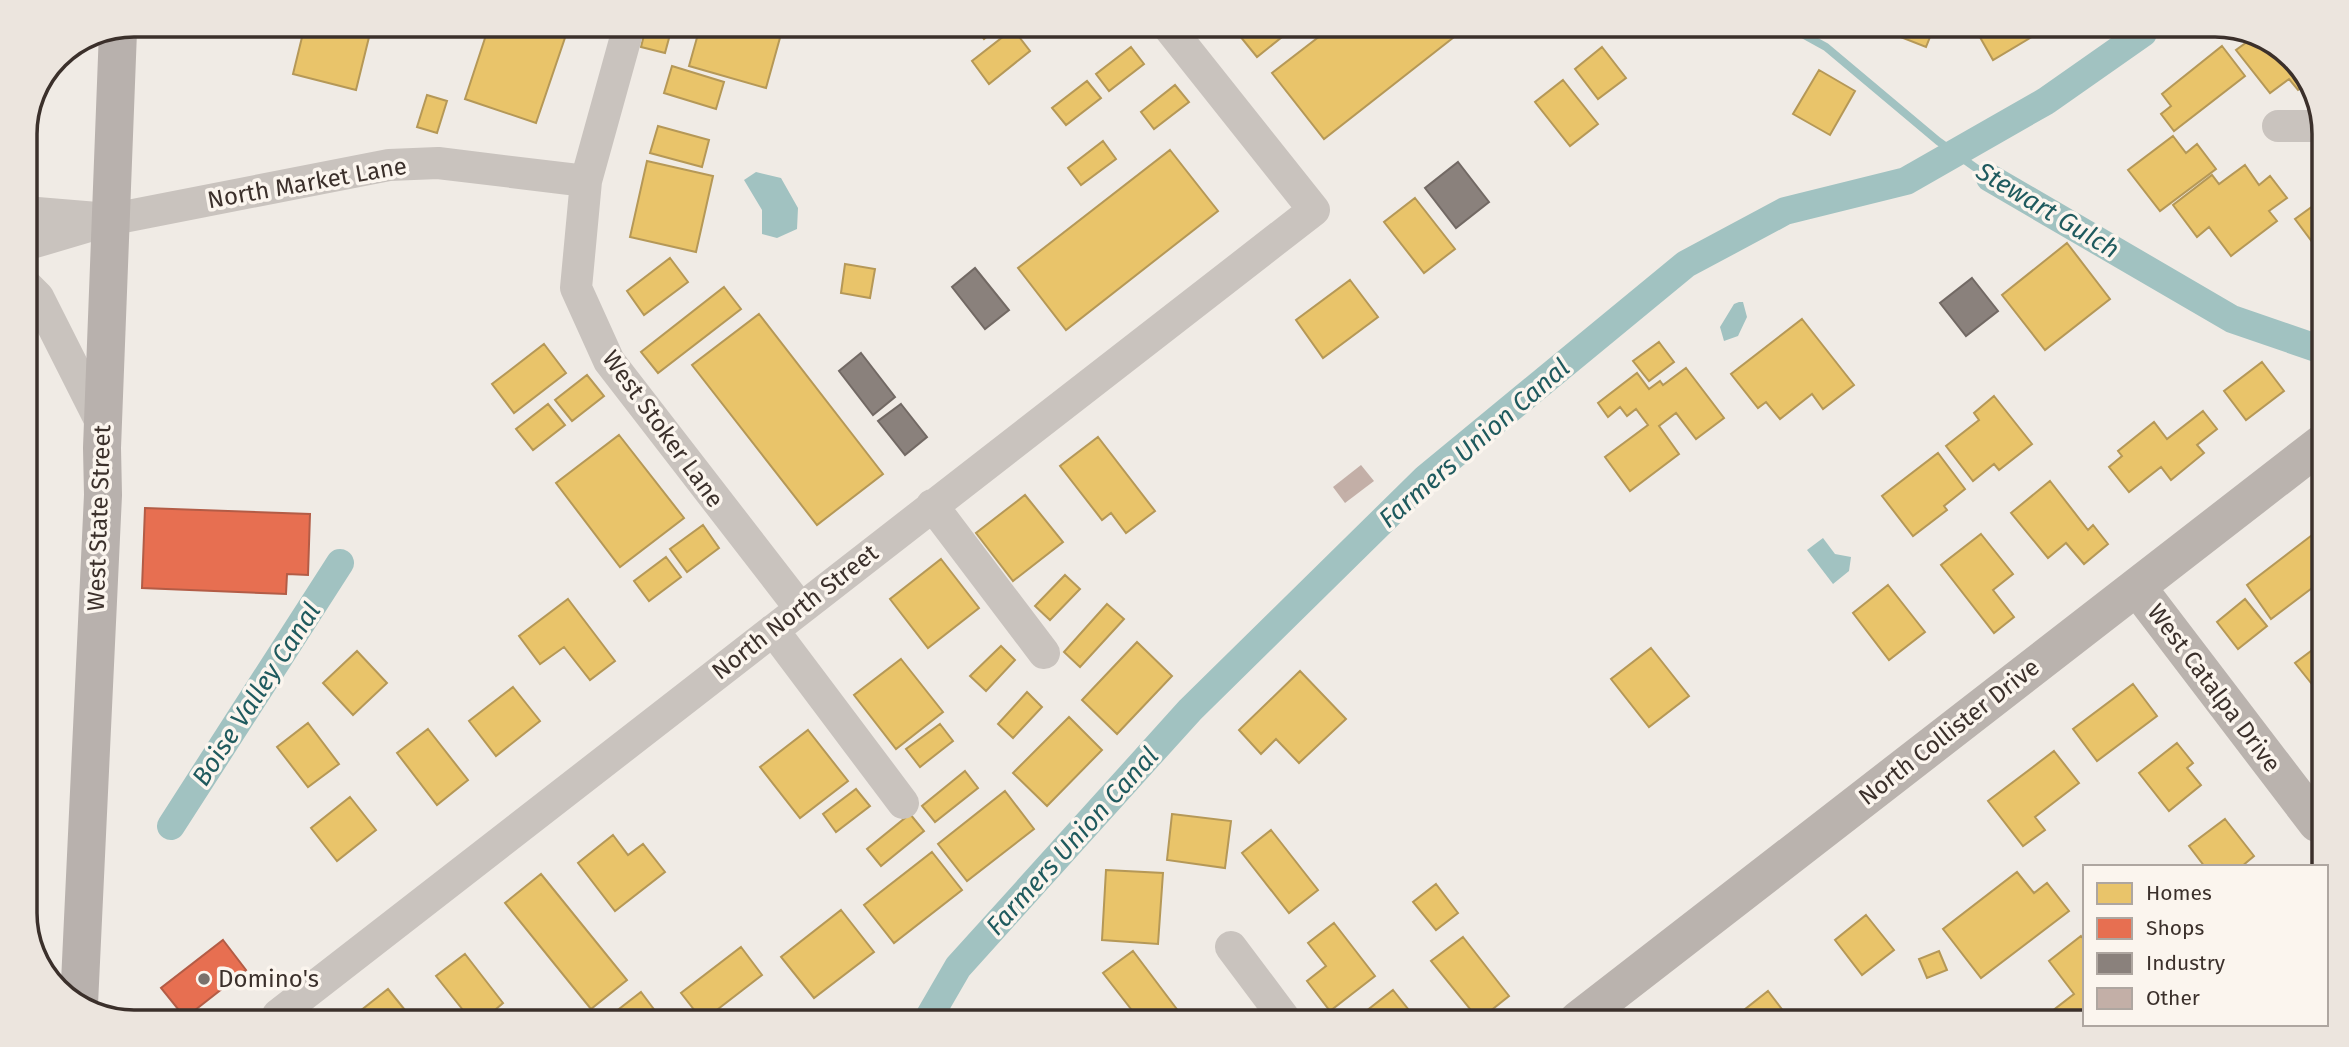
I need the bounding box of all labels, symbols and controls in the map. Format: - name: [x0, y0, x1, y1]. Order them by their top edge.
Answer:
- street label: North Market Lane: [205, 152, 409, 214]
- water label: Stewart Gulch: [1970, 155, 2125, 265]
- street label: West Stoker Lane: [597, 345, 729, 513]
- water label: Farmers Union Canal: [1373, 352, 1576, 535]
- street label: West State Street: [82, 424, 116, 612]
- street label: North North Street: [707, 538, 884, 685]
- water label: Boise Valley Canal: [186, 597, 327, 792]
- street label: West Catalpa Drive: [2142, 598, 2286, 778]
- street label: North Collister Drive: [1853, 653, 2045, 811]
- water label: Farmers Union Canal: [980, 741, 1165, 942]
- legend: [2083, 865, 2328, 1026]
- text: Homes: [2146, 880, 2212, 906]
- text: Shops: [2146, 915, 2204, 941]
- text: Industry: [2146, 950, 2226, 976]
- place label: Domino's: [218, 965, 319, 993]
- marker: Domino's: [196, 971, 212, 987]
- text: Other: [2146, 985, 2200, 1011]

